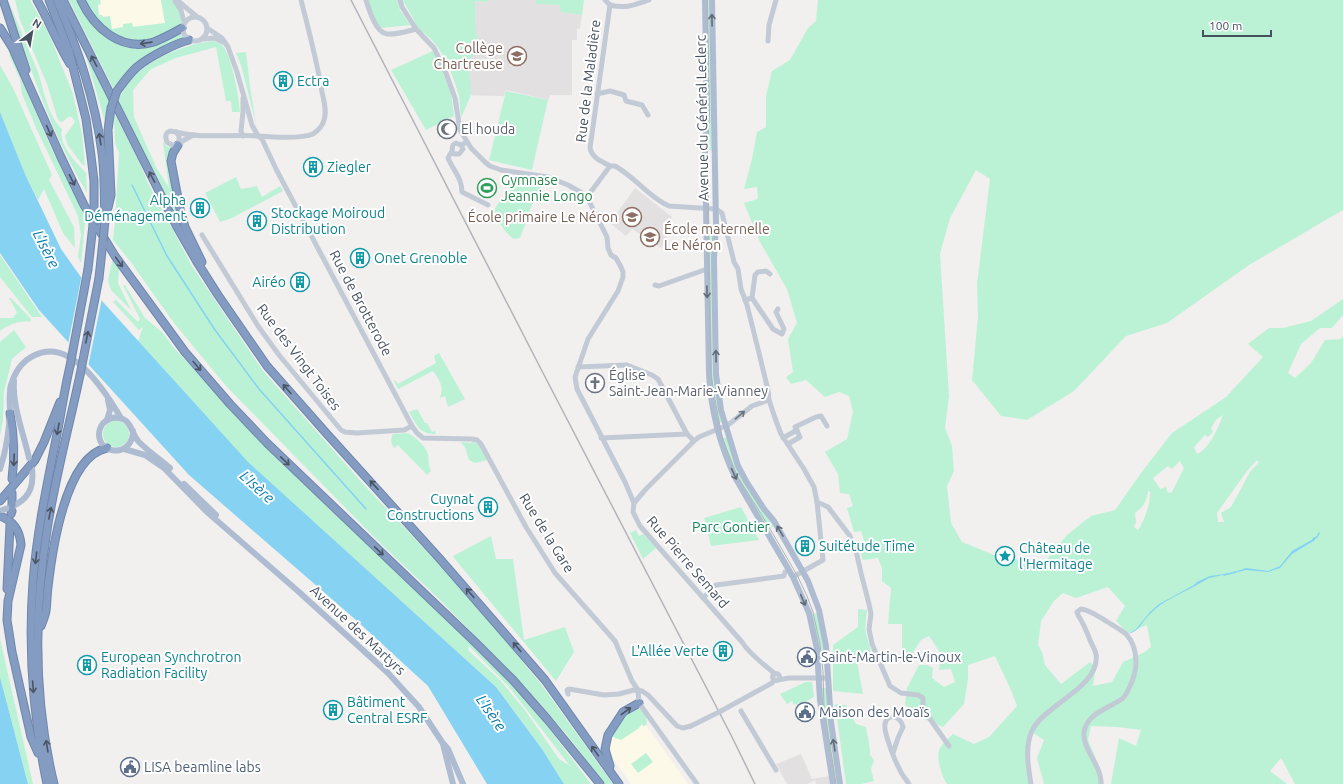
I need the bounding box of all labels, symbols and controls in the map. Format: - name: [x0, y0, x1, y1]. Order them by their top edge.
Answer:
- north arrow: [12, 12, 52, 52]
- scale bar: [1203, 12, 1271, 38]
- one-way arrow: [708, 14, 716, 27]
- text: N: [31, 16, 44, 31]
- street label: Rue de la Maladière: [573, 19, 603, 143]
- text: 100 m: [1209, 19, 1242, 32]
- street label: Avenue du Général Leclerc: [693, 34, 711, 201]
- one-way arrow: [140, 39, 153, 47]
- place label: Collège Chartreuse: [434, 40, 503, 72]
- school or university icon: Collège Chartreuse: [506, 45, 528, 67]
- one-way arrow: [90, 55, 97, 67]
- building icon: Ectra: [272, 70, 294, 92]
- place label: Ectra: [297, 73, 329, 89]
- mosque icon: El houda: [436, 118, 458, 140]
- place label: El houda: [461, 121, 515, 137]
- one-way arrow: [46, 124, 53, 136]
- one-way arrow: [96, 133, 104, 146]
- building icon: Ziegler: [302, 156, 324, 178]
- place label: Ziegler: [327, 159, 372, 175]
- one-way arrow: [148, 171, 156, 183]
- place label: Gymnase Jeannie Longo: [501, 172, 593, 204]
- one-way arrow: [69, 174, 76, 186]
- sports icon: Gymnase Jeannie Longo: [476, 177, 498, 199]
- place label: Alpha Déménagement: [84, 192, 186, 224]
- building icon: Alpha Déménagement: [189, 197, 211, 219]
- place label: Stockage Moiroud Distribution: [271, 205, 385, 237]
- school or university icon: École primaire Le Néron: [621, 206, 643, 228]
- place label: École primaire Le Néron: [468, 208, 618, 225]
- building icon: Stockage Moiroud Distribution: [246, 210, 268, 232]
- place label: École maternelle Le Néron: [664, 220, 770, 253]
- school or university icon: École maternelle Le Néron: [639, 226, 661, 248]
- water label: L'Isère: [30, 227, 63, 271]
- street label: Rue de Brotterode: [326, 247, 396, 359]
- building icon: Onet Grenoble: [349, 247, 371, 269]
- place label: Onet Grenoble: [374, 250, 467, 266]
- one-way arrow: [115, 256, 123, 267]
- building icon: Airéo: [289, 271, 311, 293]
- place label: Airéo: [252, 274, 286, 290]
- one-way arrow: [703, 285, 711, 298]
- street label: Rue des Vingt Toises: [254, 301, 344, 413]
- one-way arrow: [84, 331, 92, 344]
- one-way arrow: [712, 350, 720, 363]
- one-way arrow: [192, 360, 201, 370]
- place label: Église Saint-Jean-Marie-Vianney: [609, 366, 768, 399]
- church icon: Église Saint-Jean-Marie-Vianney: [584, 372, 606, 394]
- one-way arrow: [283, 383, 292, 394]
- one-way arrow: [735, 411, 745, 420]
- one-way arrow: [53, 423, 61, 436]
- one-way arrow: [10, 453, 18, 466]
- one-way arrow: [280, 456, 290, 466]
- water label: L'Isère: [237, 467, 278, 507]
- one-way arrow: [731, 467, 738, 479]
- one-way arrow: [369, 480, 379, 490]
- street label: Rue de la Gare: [516, 490, 578, 576]
- place label: Cuynat Constructions: [387, 491, 474, 523]
- building icon: Cuynat Constructions: [477, 496, 499, 518]
- one-way arrow: [47, 507, 55, 520]
- street label: Rue Pierre Semard: [644, 513, 732, 611]
- park label: Parc Gontier: [692, 519, 771, 535]
- one-way arrow: [775, 525, 783, 537]
- building icon: Suitétude Time: [794, 535, 816, 557]
- place label: Suitétude Time: [819, 538, 915, 554]
- place label: Château de l'Hermitage: [1019, 540, 1093, 572]
- place icon: Château de l'Hermitage: [994, 545, 1016, 567]
- one-way arrow: [374, 546, 384, 556]
- one-way arrow: [32, 551, 39, 564]
- street label: Avenue des Martyrs: [307, 582, 409, 678]
- one-way arrow: [466, 587, 475, 598]
- one-way arrow: [800, 593, 807, 605]
- building icon: L'Allée Verte: [712, 640, 734, 662]
- one-way arrow: [513, 642, 522, 652]
- place label: L'Allée Verte: [631, 643, 709, 659]
- public building icon: Saint-Martin-le-Vinoux: [796, 646, 818, 668]
- place label: European Synchrotron Radiation Facility: [101, 649, 241, 681]
- place label: Saint-Martin-le-Vinoux: [821, 649, 961, 665]
- building icon: European Synchrotron Radiation Facility: [76, 654, 98, 676]
- one-way arrow: [30, 680, 37, 693]
- water label: L'Isère: [473, 691, 510, 734]
- place label: Bâtiment Central ESRF: [347, 694, 427, 726]
- building icon: Bâtiment Central ESRF: [322, 699, 344, 721]
- public building icon: Maison des Moaïs: [794, 701, 816, 723]
- place label: Maison des Moaïs: [819, 704, 929, 720]
- one-way arrow: [620, 707, 631, 715]
- one-way arrow: [830, 739, 838, 752]
- one-way arrow: [43, 740, 51, 753]
- one-way arrow: [591, 745, 599, 756]
- public building icon: LISA beamline labs: [119, 756, 141, 778]
- place label: LISA beamline labs: [144, 759, 261, 775]

